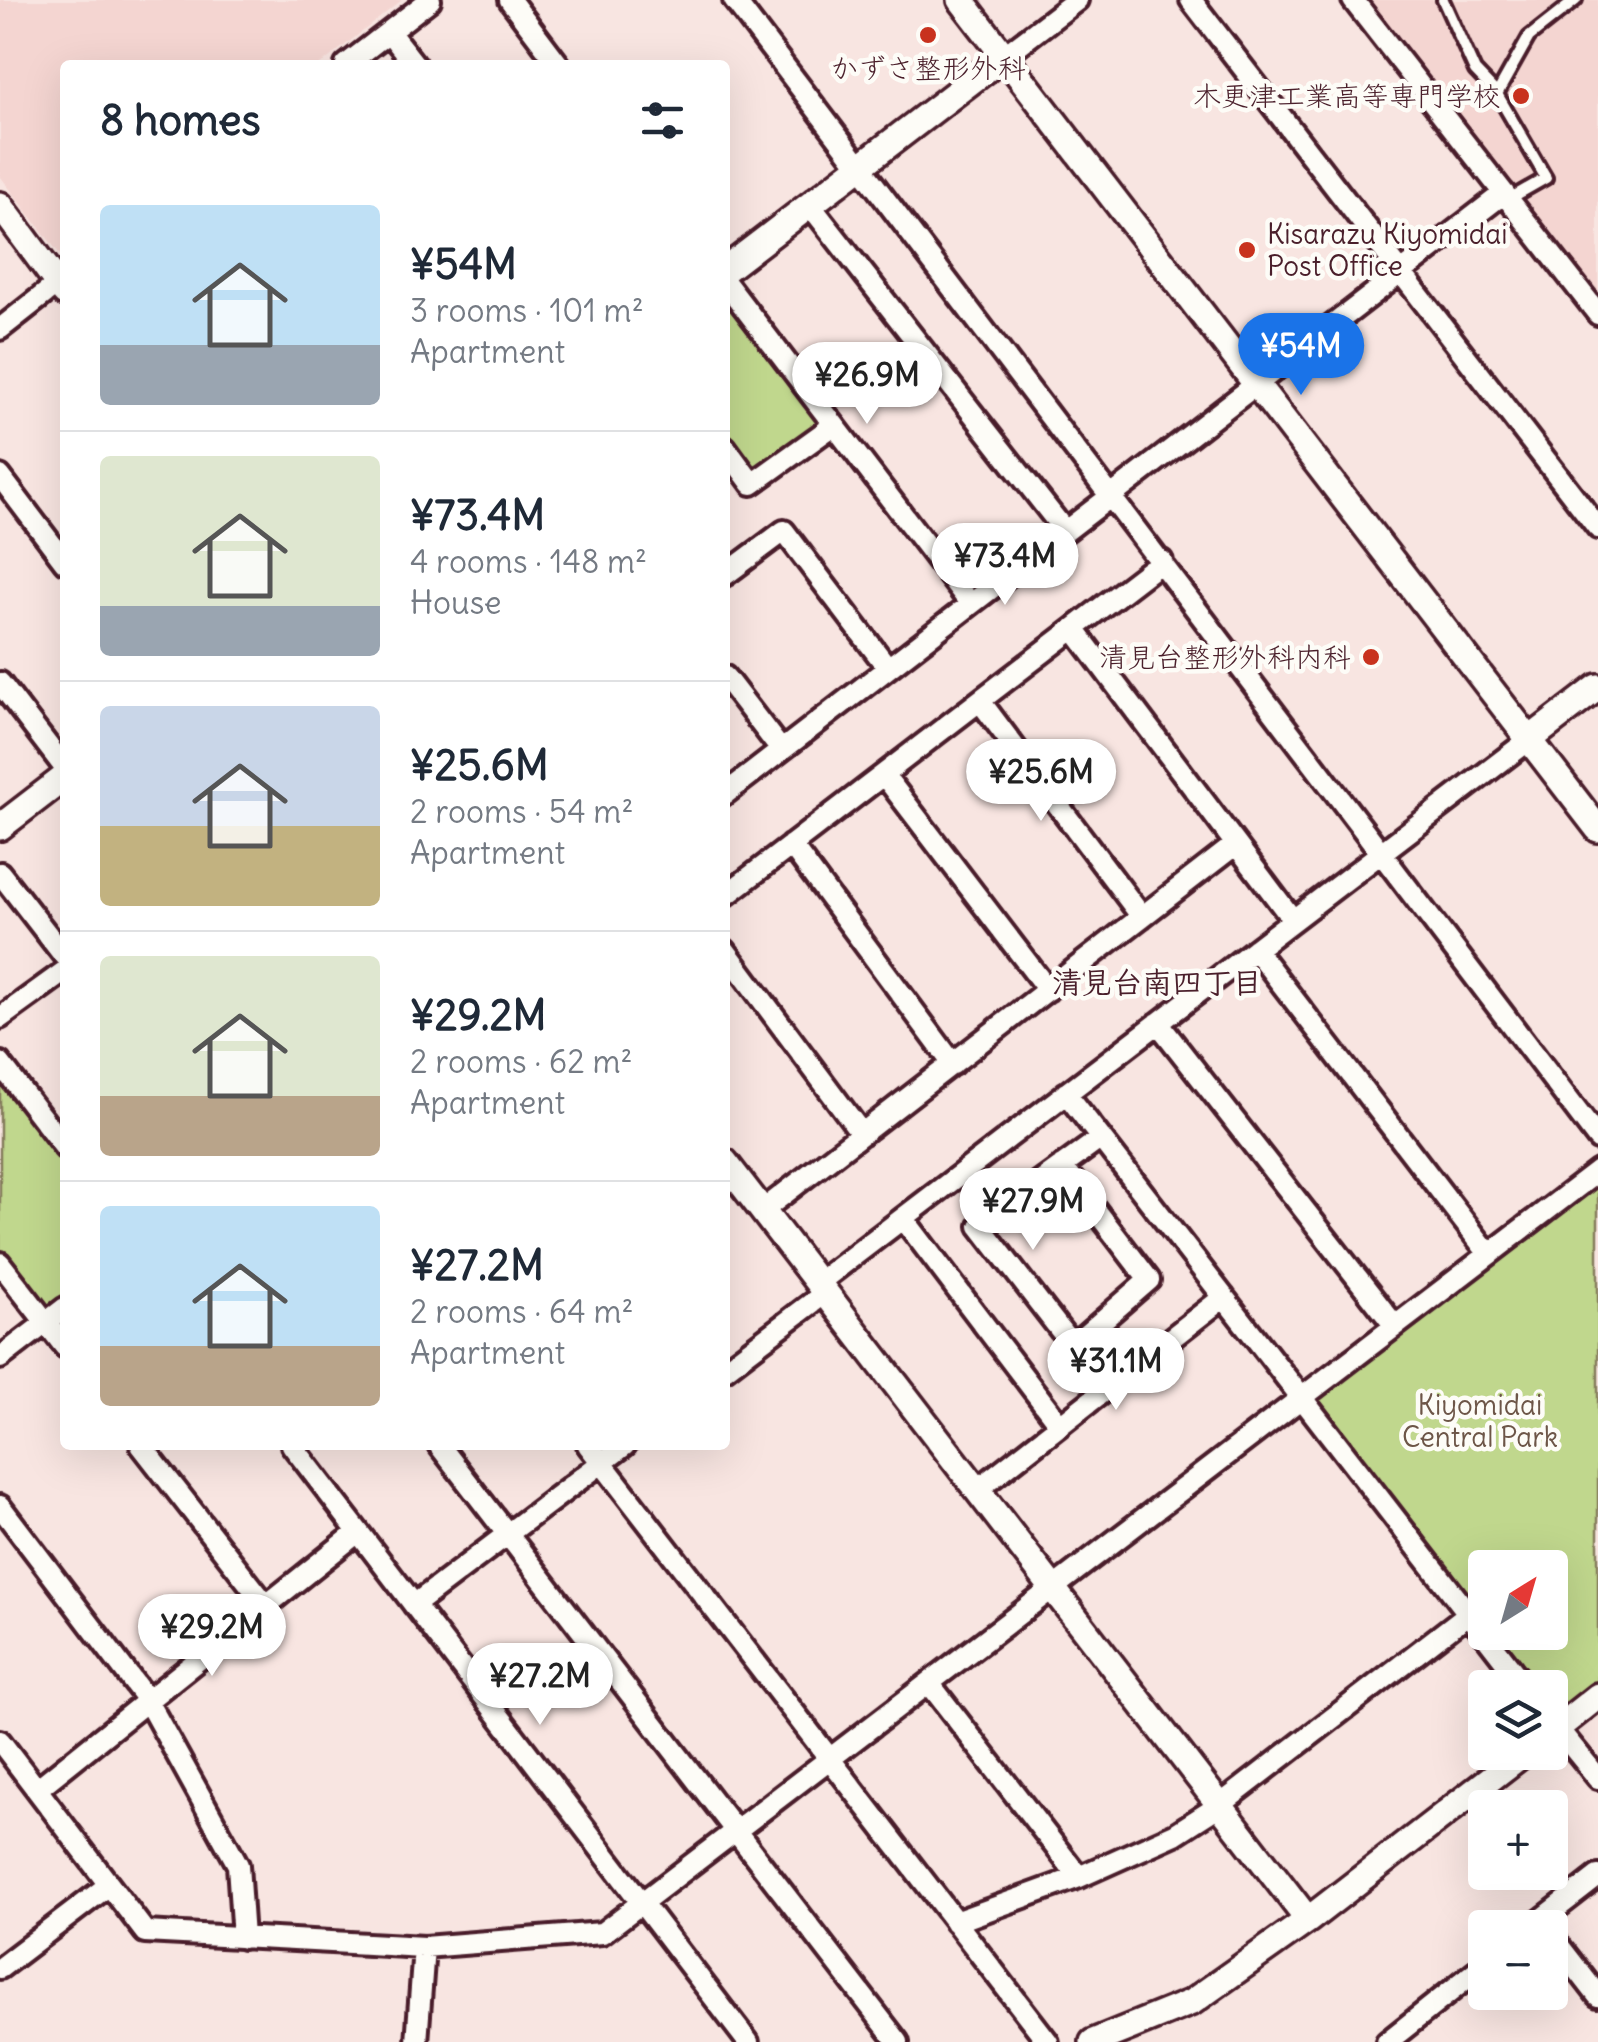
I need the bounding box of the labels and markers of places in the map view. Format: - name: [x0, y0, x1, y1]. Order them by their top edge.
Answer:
- marker: かずさ整形外科: [917, 24, 939, 46]
- place label: かずさ整形外科: [830, 50, 1026, 86]
- place label: 木更津工業高等専門学校: [1193, 78, 1501, 114]
- marker: 木更津工業高等専門学校: [1510, 85, 1532, 107]
- place label: Kisarazu Kiyomidai Post Office: [1267, 216, 1508, 284]
- marker: Kisarazu Kiyomidai Post Office: [1236, 239, 1258, 261]
- pin: ¥54M: [1242, 313, 1360, 398]
- pin: ¥26.9M: [786, 342, 948, 427]
- pin: ¥73.4M: [924, 523, 1086, 608]
- place label: 清見台整形外科内科: [1099, 639, 1351, 675]
- marker: 清見台整形外科内科: [1360, 646, 1382, 668]
- pin: ¥25.6M: [960, 739, 1122, 824]
- pin: ¥27.9M: [952, 1168, 1114, 1253]
- pin: ¥31.1M: [1035, 1328, 1197, 1413]
- pin: ¥29.2M: [131, 1594, 293, 1679]
- pin: ¥27.2M: [459, 1643, 621, 1728]

